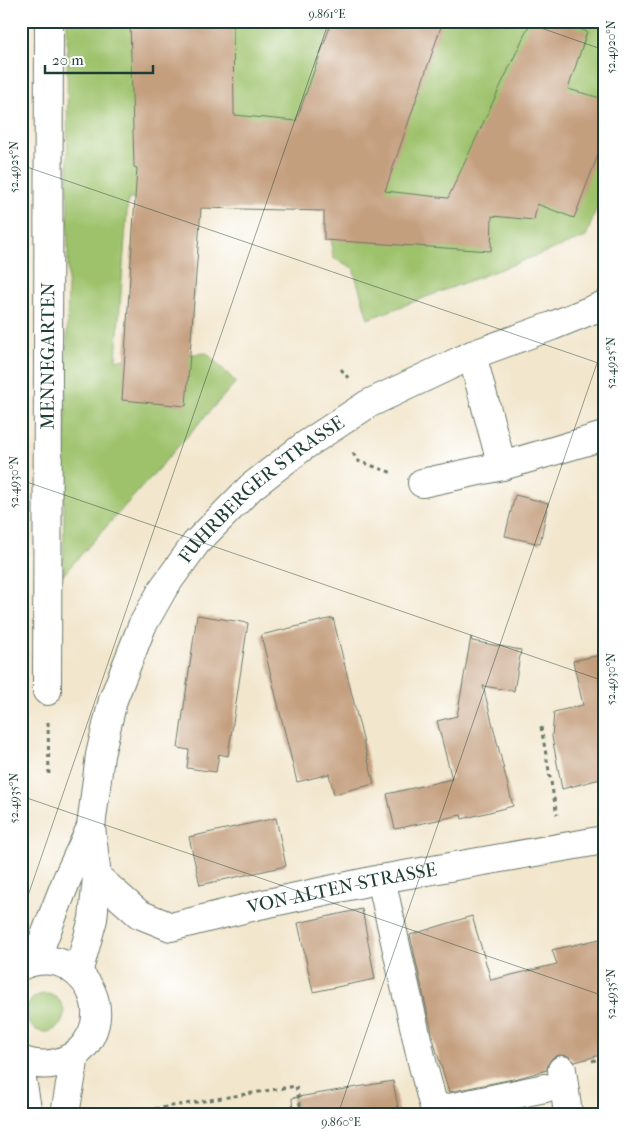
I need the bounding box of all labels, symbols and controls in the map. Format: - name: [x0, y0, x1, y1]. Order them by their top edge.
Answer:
- text: 9.861°E: [308, 7, 346, 21]
- text: 52.4920°N: [604, 20, 618, 74]
- scale bar: [45, 42, 152, 74]
- text: 20 m: [52, 51, 84, 69]
- text: 52.4925°N: [7, 141, 21, 193]
- street label: MENNEGARTEN: [37, 282, 59, 430]
- text: 52.4925°N: [604, 337, 618, 389]
- street label: FUHRBERGER STRASSE: [174, 411, 349, 567]
- text: 52.4930°N: [7, 456, 21, 508]
- text: 52.4930°N: [604, 653, 618, 705]
- text: 52.4935°N: [7, 773, 21, 823]
- street label: VON-ALTEN-STRASSE: [244, 858, 439, 919]
- text: 52.4935°N: [604, 969, 618, 1019]
- text: 9.860°E: [321, 1115, 361, 1129]

